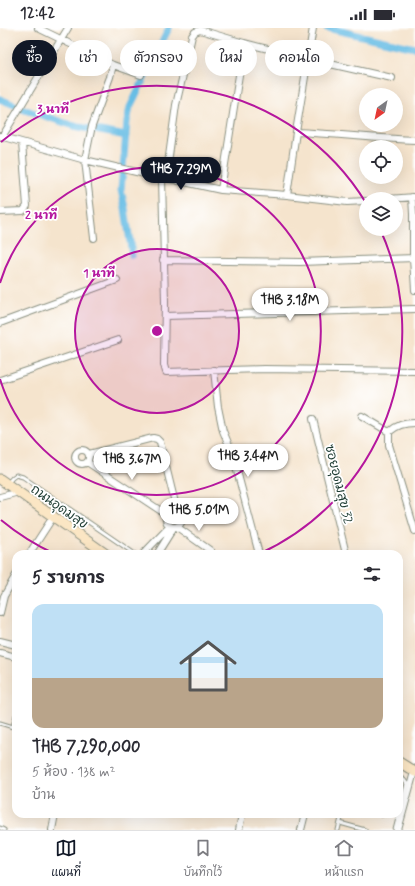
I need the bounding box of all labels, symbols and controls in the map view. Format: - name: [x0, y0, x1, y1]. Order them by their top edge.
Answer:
- text: 12:42: [20, 4, 55, 24]
- chip: ซื้อ: [12, 40, 57, 76]
- chip: เช่า: [65, 40, 112, 76]
- chip: ตัวกรอง: [120, 40, 197, 76]
- chip: ใหม่: [205, 40, 257, 76]
- chip: คอนโด: [265, 40, 334, 76]
- north arrow: [359, 88, 403, 132]
- map controls: [359, 88, 403, 236]
- text: 3 นาที: [37, 101, 69, 118]
- button: locate: [359, 140, 403, 184]
- pin: THB 7.29M: [135, 157, 227, 191]
- text: THB 7.29M: [150, 161, 212, 178]
- button: layers: [359, 192, 403, 236]
- text: 2 นาที: [25, 207, 57, 224]
- text: 1 นาที: [83, 265, 115, 282]
- pin: THB 3.18M: [244, 288, 336, 322]
- text: THB 3.18M: [261, 292, 319, 309]
- centre of rings: [150, 324, 164, 338]
- street label: ซอยอุดมสุข 32: [320, 443, 357, 526]
- pin: THB 3.44M: [202, 444, 294, 478]
- pin: THB 3.67M: [86, 447, 178, 481]
- text: THB 3.44M: [217, 448, 279, 465]
- text: THB 3.67M: [102, 451, 162, 468]
- street label: ถนนอุดมสุข: [27, 481, 91, 533]
- pin: THB 5.01M: [153, 498, 245, 532]
- text: THB 5.01M: [169, 502, 229, 519]
- icon: filters: [361, 563, 383, 585]
- text: 5 รายการ: [32, 567, 105, 589]
- icon: home: [172, 630, 244, 702]
- text: THB 7,290,000: [32, 736, 141, 758]
- text: 5 ห้อง · 138 m²: [32, 764, 115, 781]
- text: บ้าน: [32, 787, 55, 804]
- tab: แผนที่: [51, 837, 81, 880]
- tab: บันทึกไว้: [183, 837, 222, 880]
- tab: หน้าแรก: [325, 837, 364, 880]

